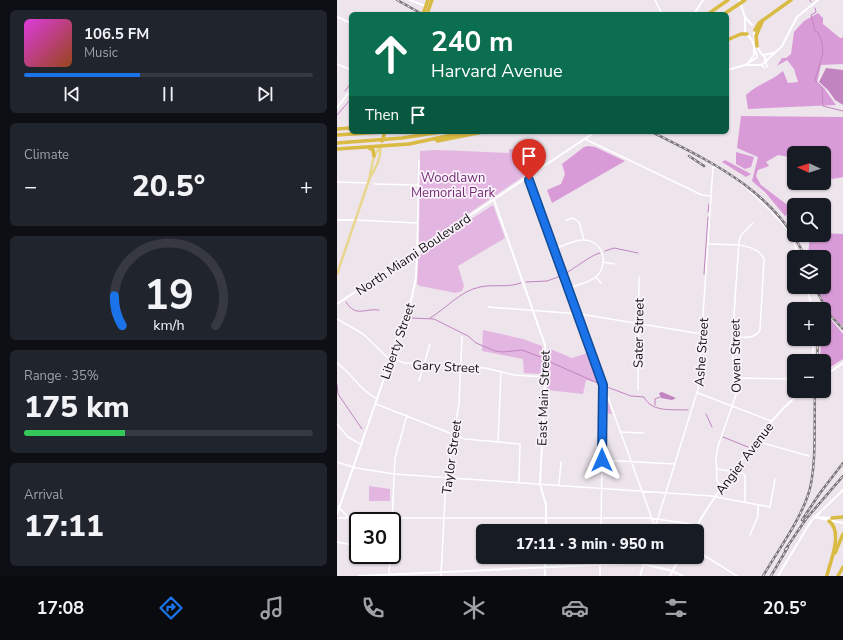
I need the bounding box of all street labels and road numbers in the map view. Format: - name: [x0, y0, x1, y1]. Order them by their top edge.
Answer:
- street label: North Miami Boulevard: [353, 210, 475, 300]
- street label: Sater Street: [629, 298, 649, 368]
- street label: Liberty Street: [376, 300, 420, 382]
- street label: Ashe Street: [691, 317, 713, 387]
- street label: Owen Street: [726, 318, 746, 393]
- street label: East Main Street: [533, 349, 555, 446]
- street label: Gary Street: [412, 356, 480, 378]
- street label: Taylor Street: [438, 418, 466, 495]
- street label: Angier Avenue: [712, 419, 778, 499]

